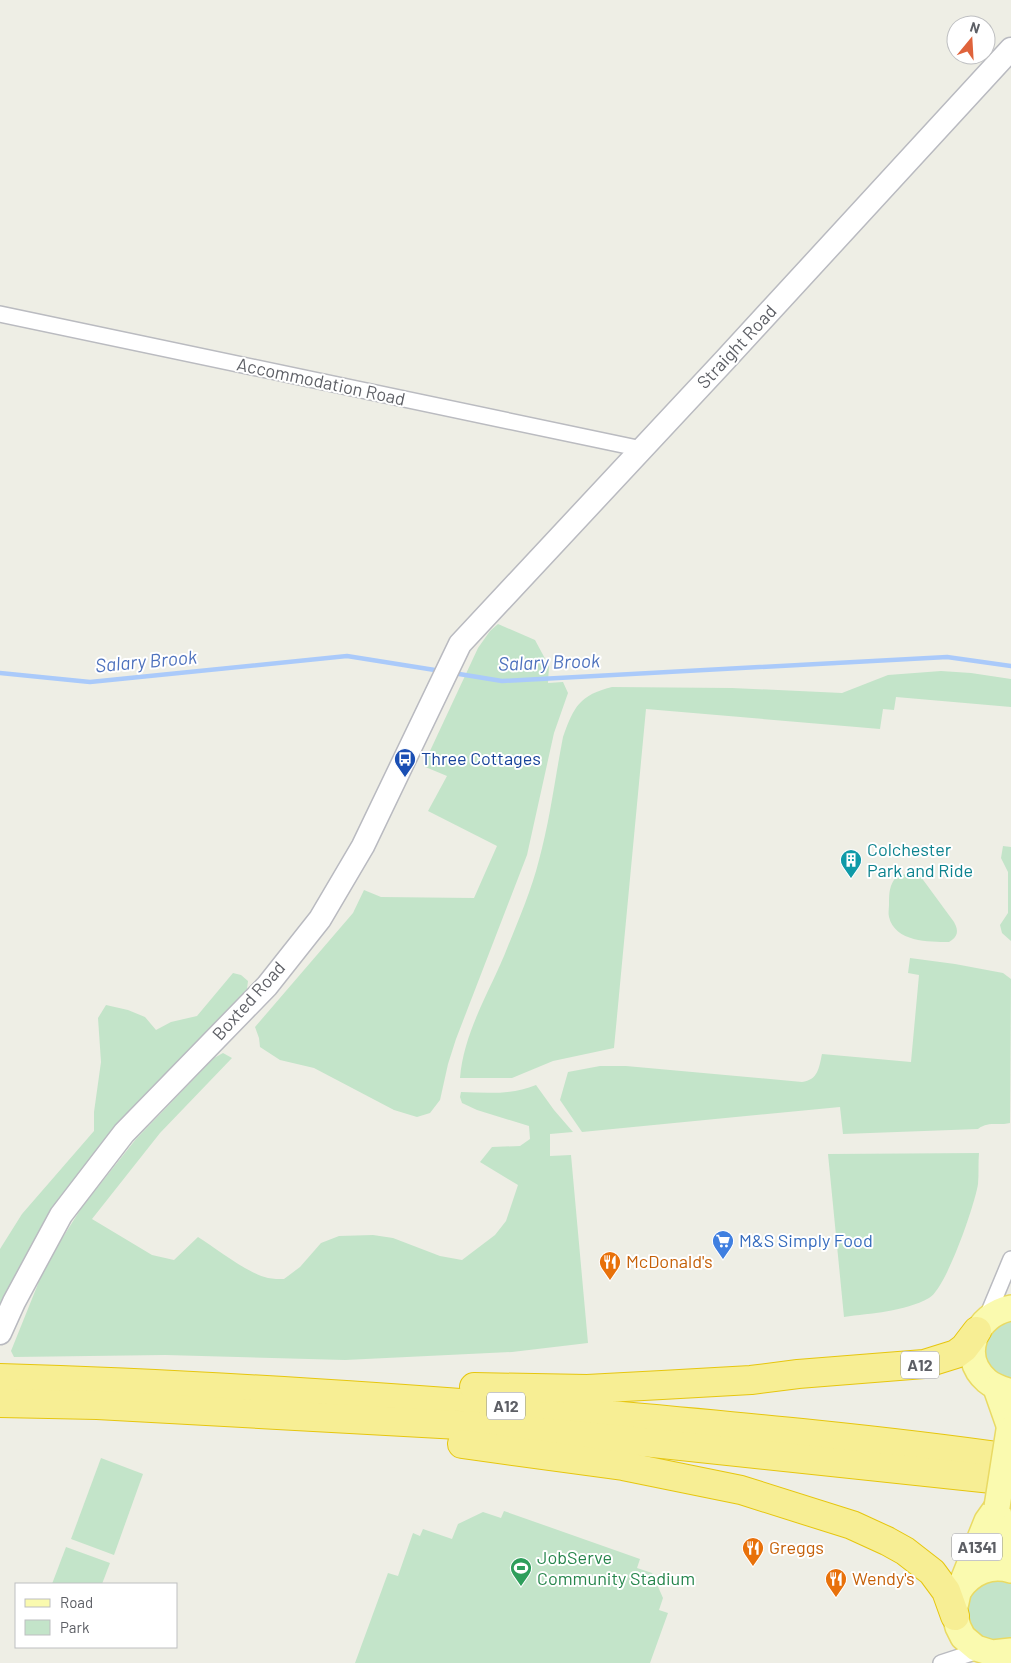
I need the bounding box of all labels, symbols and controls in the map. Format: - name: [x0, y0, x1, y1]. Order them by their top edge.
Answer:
- north arrow: [946, 15, 996, 65]
- text: N: [968, 18, 982, 37]
- street label: Straight Road: [692, 300, 781, 393]
- street label: Accommodation Road: [235, 352, 407, 410]
- water label: Salary Brook: [94, 645, 199, 676]
- water label: Salary Brook: [498, 648, 601, 675]
- bus stop icon: Three Cottages: [393, 747, 417, 778]
- place label: Three Cottages: [421, 747, 541, 769]
- place label: Colchester Park and Ride: [867, 838, 973, 881]
- building icon: Colchester Park and Ride: [839, 848, 863, 879]
- street label: Boxted Road: [207, 956, 289, 1044]
- supermarket icon: M&S Simply Food: [711, 1229, 735, 1260]
- place label: M&S Simply Food: [739, 1229, 873, 1251]
- restaurant icon: McDonald's: [598, 1250, 622, 1281]
- place label: McDonald's: [626, 1250, 713, 1272]
- road number: A12: [901, 1352, 939, 1378]
- road number: A12: [487, 1392, 525, 1420]
- road number: A1341: [952, 1534, 1002, 1560]
- restaurant icon: Greggs: [741, 1536, 765, 1567]
- place label: Greggs: [769, 1536, 824, 1558]
- place label: JobServe Community Stadium: [537, 1546, 695, 1589]
- sports icon: JobServe Community Stadium: [509, 1556, 533, 1587]
- restaurant icon: Wendy's: [824, 1567, 848, 1598]
- place label: Wendy's: [852, 1567, 915, 1589]
- legend: [15, 1583, 178, 1648]
- text: Road: [60, 1593, 93, 1611]
- text: Park: [60, 1618, 90, 1636]

